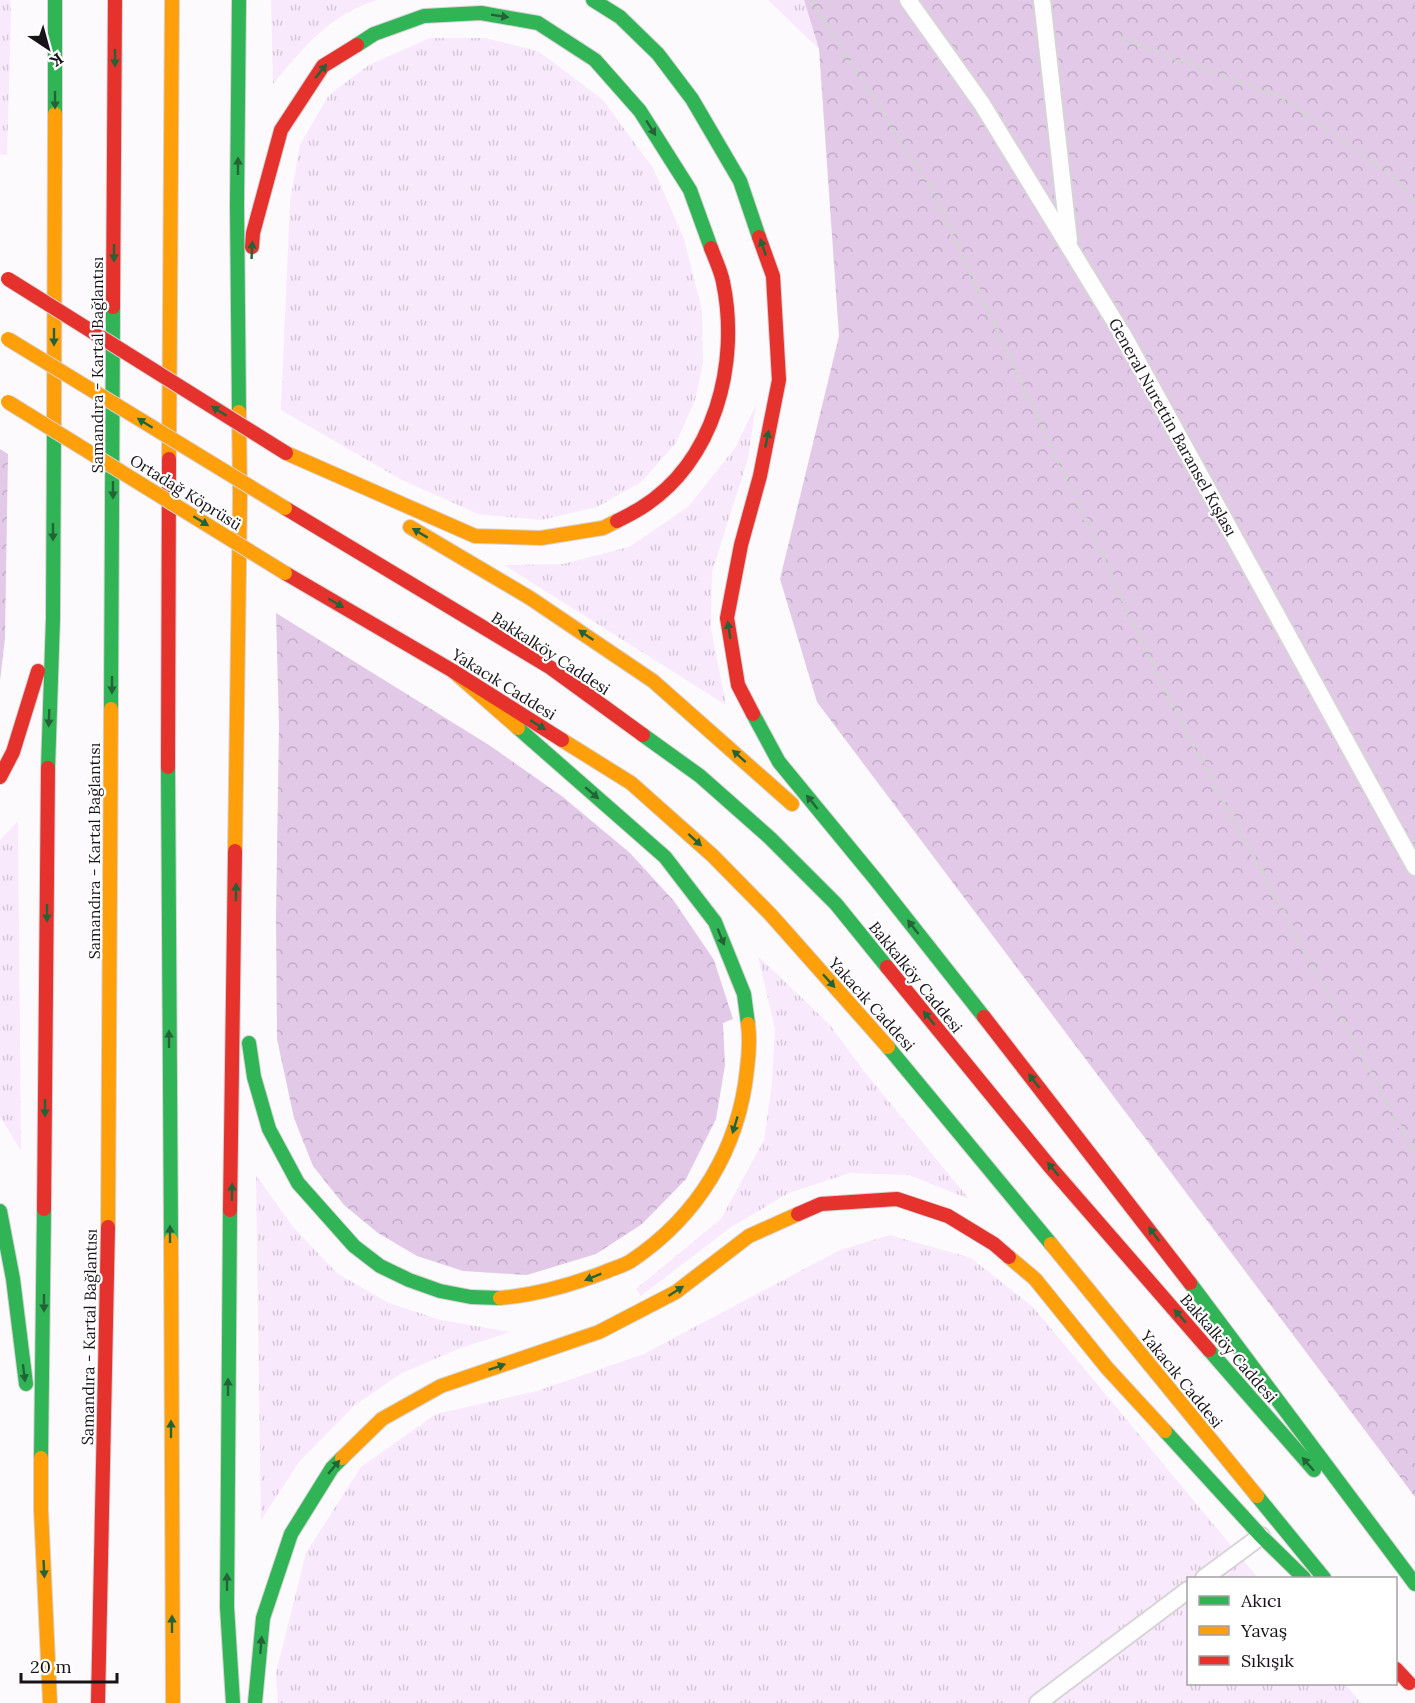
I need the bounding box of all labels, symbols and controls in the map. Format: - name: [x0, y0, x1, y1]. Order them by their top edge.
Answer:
- one-way arrow: [490, 12, 509, 21]
- north arrow: [18, 18, 78, 78]
- text: K: [46, 49, 67, 72]
- one-way arrow: [110, 49, 120, 68]
- one-way arrow: [314, 63, 327, 79]
- one-way arrow: [50, 91, 60, 110]
- one-way arrow: [645, 120, 656, 136]
- one-way arrow: [233, 156, 243, 175]
- one-way arrow: [758, 238, 767, 256]
- one-way arrow: [247, 240, 256, 259]
- one-way arrow: [109, 244, 119, 263]
- street label: Samandıra - Kartal Bağlantısı: [87, 257, 107, 473]
- street label: General Nurettin Baransel Kışlası: [1105, 315, 1241, 539]
- one-way arrow: [49, 328, 59, 347]
- one-way arrow: [211, 406, 227, 417]
- one-way arrow: [137, 417, 153, 428]
- one-way arrow: [763, 430, 772, 449]
- street label: Ortadağ Köprüsü: [126, 450, 246, 535]
- one-way arrow: [108, 481, 118, 500]
- one-way arrow: [193, 515, 209, 526]
- one-way arrow: [48, 523, 58, 542]
- one-way arrow: [412, 527, 428, 538]
- one-way arrow: [327, 597, 344, 607]
- street label: Bakkalköy Caddesi: [488, 607, 614, 699]
- one-way arrow: [725, 620, 734, 639]
- one-way arrow: [577, 630, 594, 641]
- street label: Yakacık Caddesi: [447, 643, 560, 724]
- one-way arrow: [107, 676, 117, 695]
- one-way arrow: [44, 709, 53, 728]
- one-way arrow: [530, 719, 546, 731]
- street label: Samandıra - Kartal Bağlantısı: [84, 743, 104, 959]
- one-way arrow: [732, 749, 746, 763]
- one-way arrow: [584, 786, 599, 799]
- one-way arrow: [805, 794, 818, 810]
- one-way arrow: [687, 833, 702, 846]
- one-way arrow: [231, 882, 241, 901]
- one-way arrow: [42, 904, 52, 923]
- street label: Bakkalköy Caddesi: [865, 917, 967, 1037]
- one-way arrow: [908, 920, 920, 935]
- one-way arrow: [716, 928, 726, 946]
- street label: Yakacık Caddesi: [824, 952, 919, 1055]
- one-way arrow: [822, 973, 835, 988]
- one-way arrow: [923, 1011, 936, 1026]
- one-way arrow: [164, 1029, 174, 1048]
- one-way arrow: [1028, 1073, 1040, 1088]
- one-way arrow: [40, 1098, 50, 1117]
- one-way arrow: [730, 1116, 739, 1134]
- one-way arrow: [1047, 1162, 1060, 1177]
- one-way arrow: [227, 1182, 236, 1201]
- one-way arrow: [165, 1224, 175, 1243]
- one-way arrow: [1148, 1226, 1161, 1242]
- street label: Samandıra - Kartal Bağlantısı: [77, 1229, 101, 1445]
- one-way arrow: [584, 1273, 602, 1282]
- one-way arrow: [667, 1285, 684, 1296]
- street label: Bakkalköy Caddesi: [1176, 1290, 1282, 1406]
- one-way arrow: [39, 1293, 49, 1312]
- one-way arrow: [1174, 1309, 1187, 1324]
- street label: Yakacık Caddesi: [1136, 1326, 1227, 1432]
- one-way arrow: [488, 1361, 506, 1371]
- one-way arrow: [19, 1363, 29, 1382]
- one-way arrow: [223, 1377, 233, 1396]
- one-way arrow: [166, 1419, 176, 1438]
- one-way arrow: [1302, 1457, 1315, 1472]
- one-way arrow: [327, 1460, 340, 1475]
- one-way arrow: [39, 1559, 48, 1578]
- one-way arrow: [222, 1572, 232, 1591]
- legend: [1187, 1577, 1397, 1685]
- text: Akıcı: [1240, 1589, 1282, 1612]
- one-way arrow: [167, 1614, 177, 1633]
- text: Yavaş: [1240, 1619, 1287, 1642]
- one-way arrow: [256, 1635, 266, 1654]
- scale bar: [21, 1646, 117, 1684]
- text: Sıkışık: [1241, 1649, 1294, 1672]
- text: 20 m: [30, 1655, 72, 1678]

